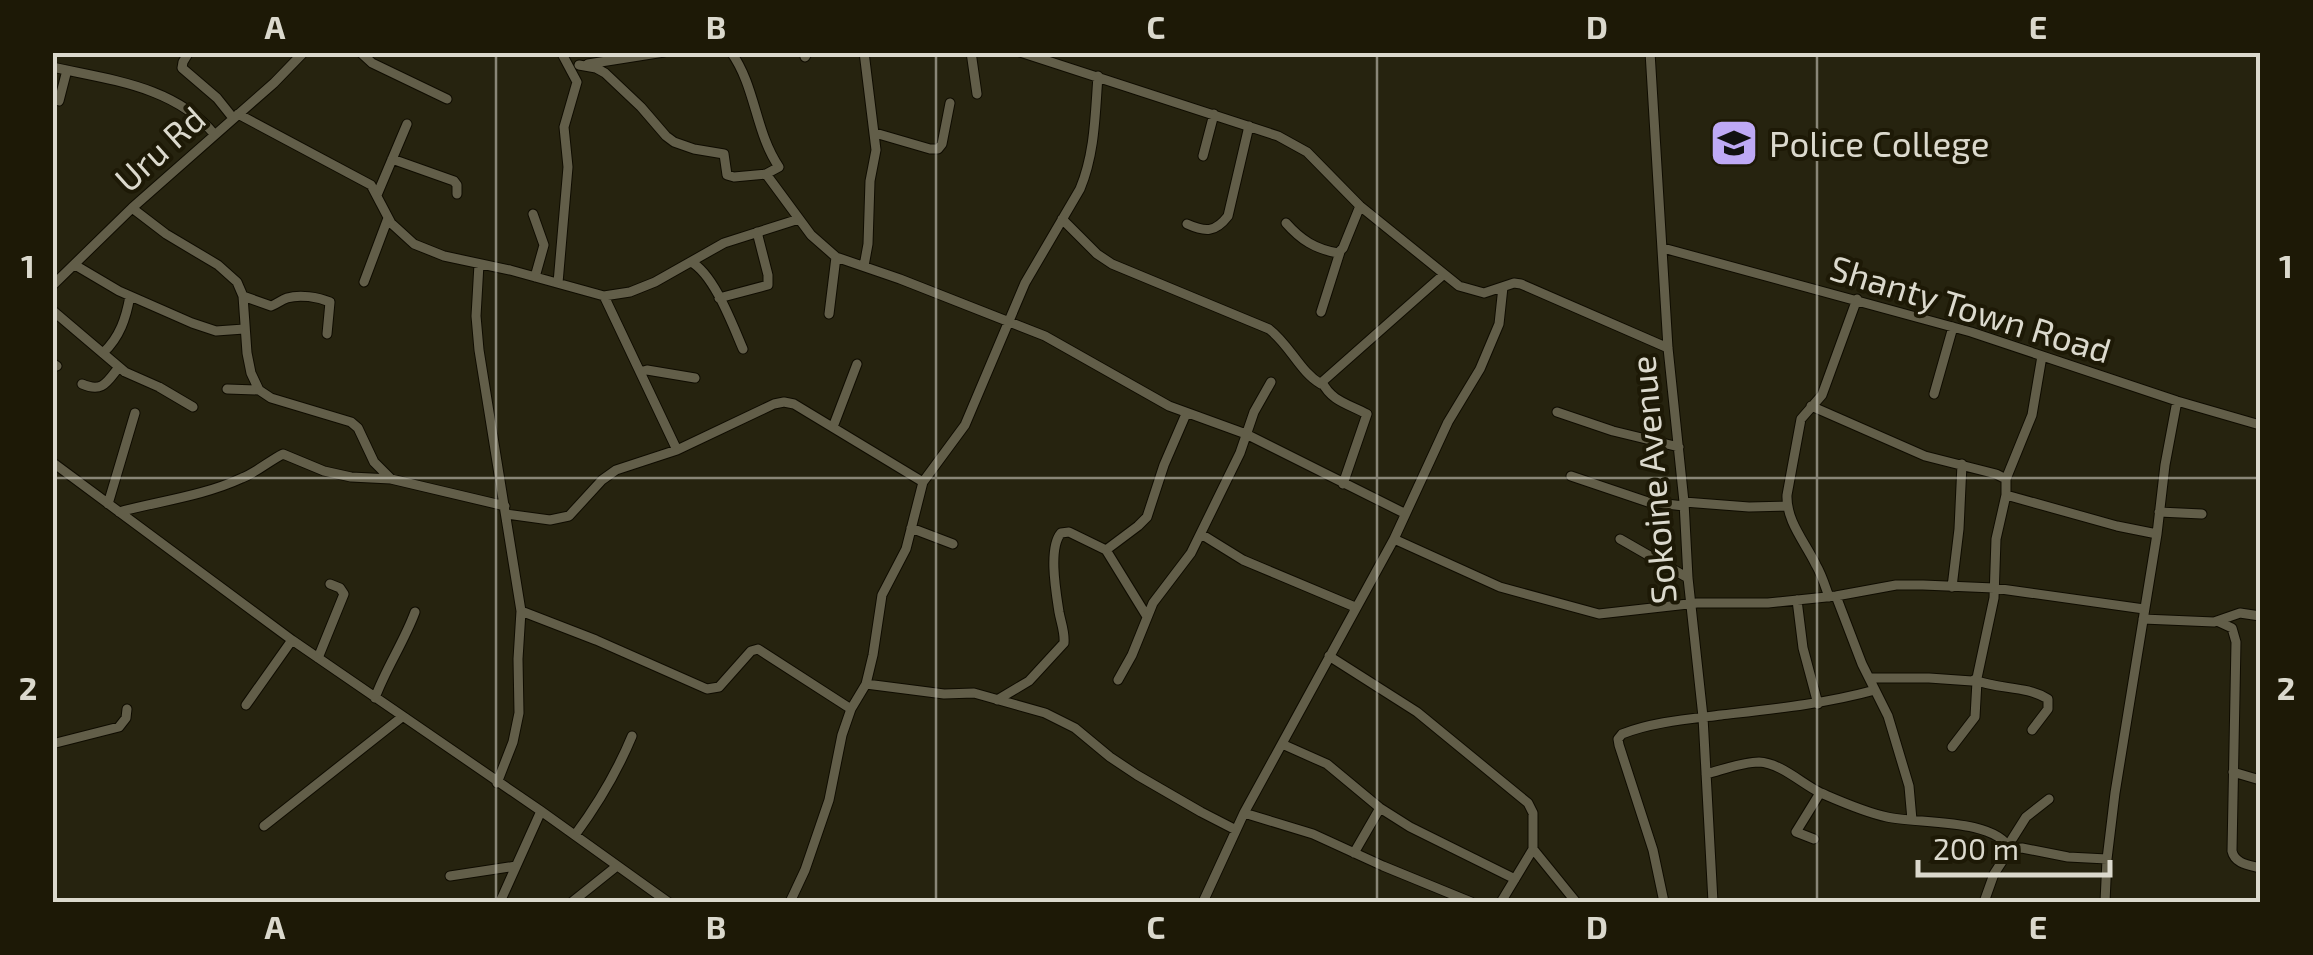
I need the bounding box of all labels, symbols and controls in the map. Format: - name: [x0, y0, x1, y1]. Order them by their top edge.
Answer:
- text: A: [265, 7, 286, 45]
- text: B: [706, 7, 726, 45]
- text: C: [1147, 7, 1165, 45]
- text: D: [1586, 7, 1608, 45]
- text: E: [2029, 7, 2047, 45]
- street label: Uru Rd: [105, 97, 213, 199]
- school or university icon: Police College: [1708, 117, 1760, 169]
- place label: Police College: [1769, 122, 1989, 164]
- street label: Shanty Town Road: [1826, 245, 2116, 371]
- text: 1: [21, 246, 35, 284]
- text: 1: [2279, 246, 2293, 284]
- street label: Sokoine Avenue: [1620, 354, 1684, 606]
- text: 2: [19, 668, 37, 706]
- text: 2: [2277, 668, 2295, 706]
- scale bar: [1918, 815, 2110, 877]
- text: 200 m: [1933, 830, 2019, 866]
- text: A: [265, 907, 286, 945]
- text: B: [706, 907, 726, 945]
- text: C: [1147, 907, 1165, 945]
- text: D: [1586, 907, 1608, 945]
- text: E: [2029, 907, 2047, 945]

